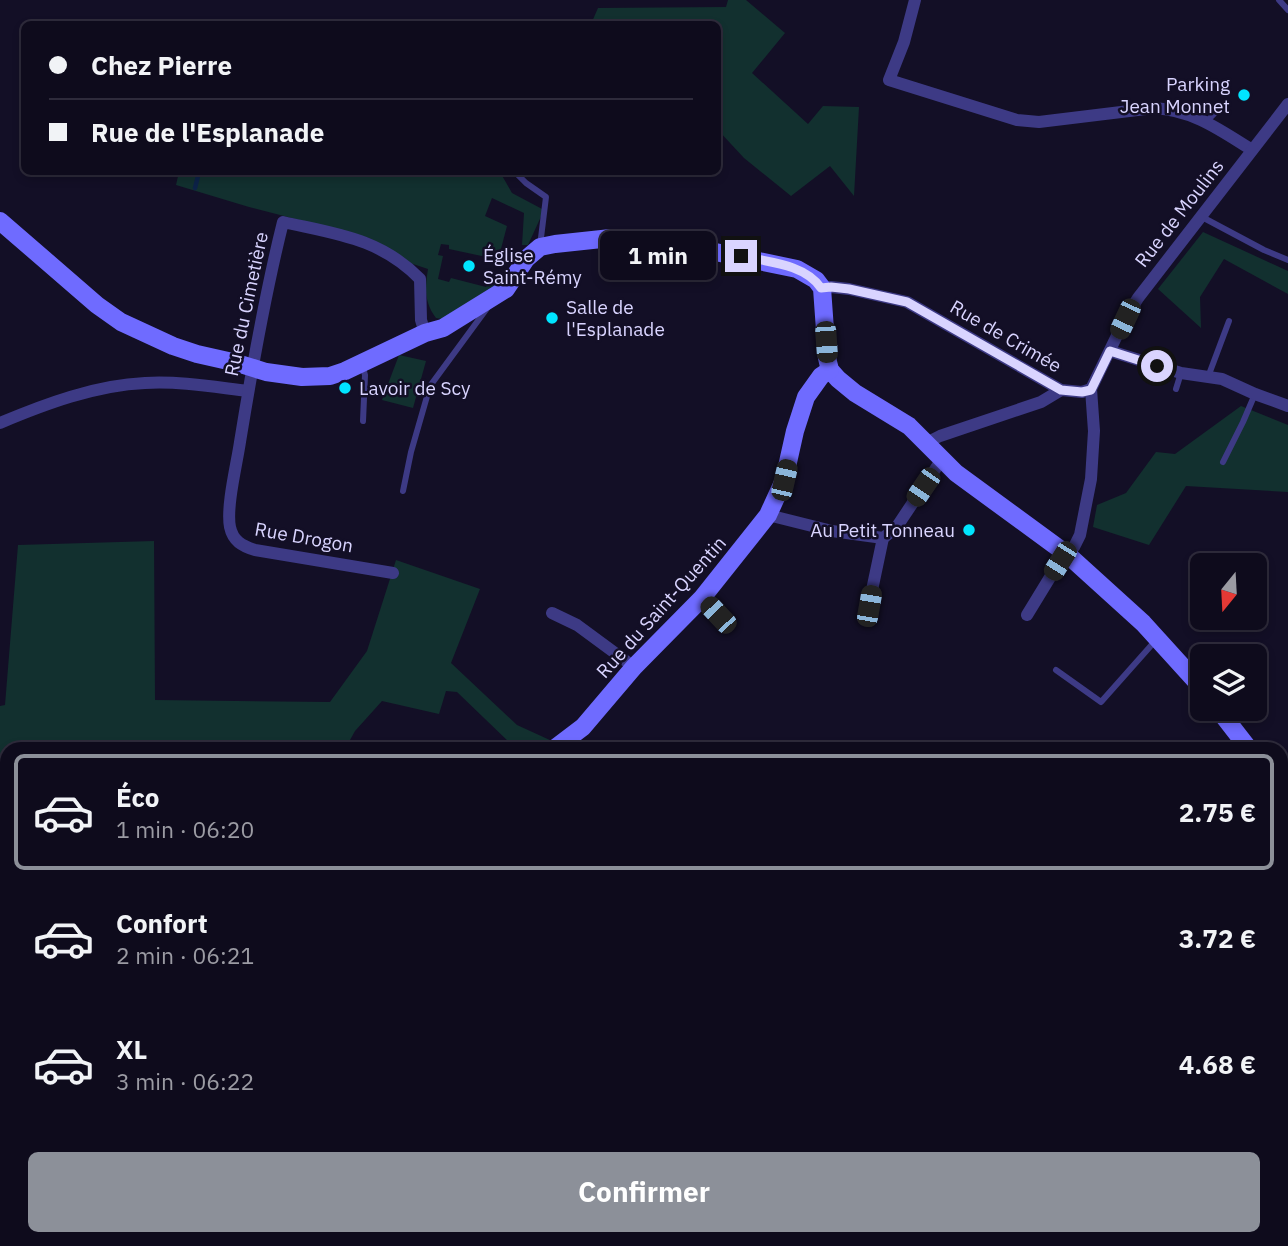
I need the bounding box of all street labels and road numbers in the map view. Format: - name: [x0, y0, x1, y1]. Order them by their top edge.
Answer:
- street label: Rue de Moulins: [1129, 154, 1229, 272]
- street label: Rue du Cimetière: [219, 230, 273, 378]
- street label: Rue de Crimée: [946, 294, 1066, 378]
- street label: Rue Drogon: [253, 517, 355, 557]
- street label: Rue du Saint-Quentin: [591, 531, 731, 683]

